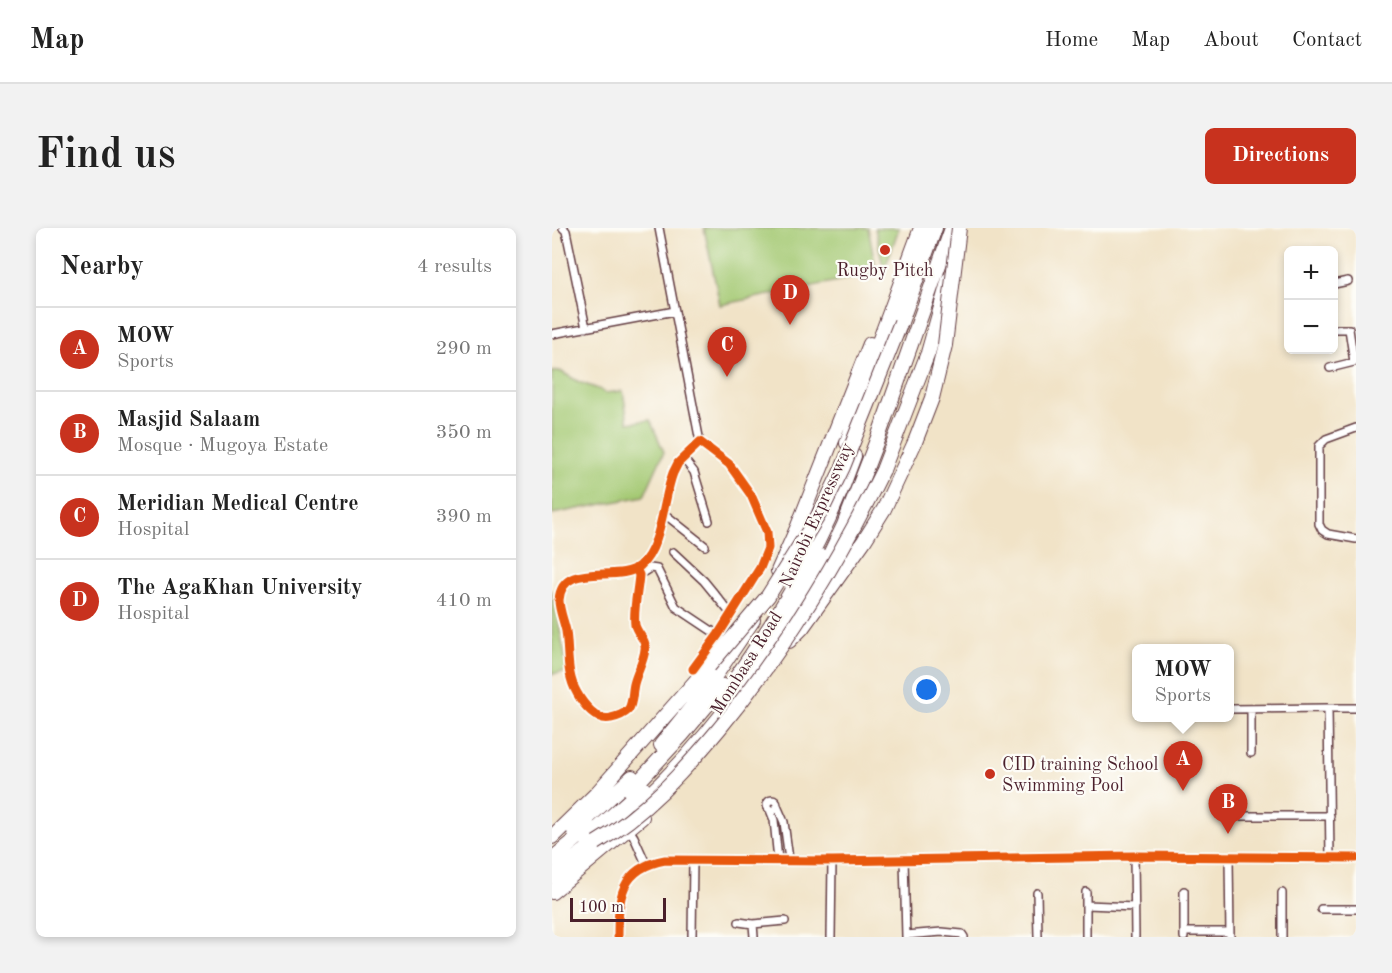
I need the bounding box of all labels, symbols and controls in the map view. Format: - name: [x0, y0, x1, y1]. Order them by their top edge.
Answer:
- text: Map: [30, 27, 84, 55]
- text: Home: [1045, 30, 1098, 51]
- text: Map: [1131, 30, 1170, 51]
- text: About: [1203, 30, 1259, 51]
- text: Contact: [1292, 30, 1362, 51]
- button: Directions: [1205, 128, 1356, 184]
- text: Find us: [36, 135, 175, 177]
- marker: Rugby Pitch: [878, 243, 892, 257]
- map controls: [1284, 246, 1338, 354]
- button: +: [1284, 246, 1338, 300]
- text: Nearby: [60, 254, 144, 280]
- text: 4 results: [417, 257, 492, 277]
- place label: Rugby Pitch: [836, 262, 934, 280]
- pin: D: [770, 276, 810, 325]
- button: −: [1284, 300, 1338, 354]
- text: MOW: [117, 325, 174, 347]
- pin: C: [708, 328, 747, 377]
- text: A: [72, 339, 87, 359]
- text: 290 m: [436, 339, 492, 359]
- text: Sports: [117, 352, 174, 372]
- text: Masjid Salaam: [117, 409, 260, 431]
- text: B: [72, 423, 87, 443]
- text: 350 m: [436, 423, 492, 443]
- text: Mosque · Mugoya Estate: [117, 436, 328, 456]
- street label: Nairobi Expressway: [777, 440, 857, 591]
- text: Meridian Medical Centre: [117, 493, 359, 515]
- text: C: [73, 507, 86, 527]
- text: 390 m: [436, 507, 492, 527]
- text: Hospital: [117, 520, 189, 540]
- text: The AgaKhan University: [117, 577, 362, 599]
- text: D: [72, 591, 87, 611]
- text: 410 m: [436, 591, 492, 611]
- text: Hospital: [117, 604, 189, 624]
- street label: Mombasa Road: [708, 609, 786, 718]
- popup: [1132, 644, 1234, 722]
- text: MOW: [1154, 659, 1212, 681]
- your location: [912, 675, 941, 704]
- text: Sports: [1154, 686, 1211, 706]
- pin: A: [1164, 742, 1202, 791]
- place label: CID training School Swimming Pool: [1002, 756, 1158, 795]
- marker: CID training School Swimming Pool: [983, 767, 997, 781]
- pin: B: [1208, 784, 1248, 834]
- scale bar: [570, 895, 666, 922]
- text: 100 m: [579, 900, 624, 916]

